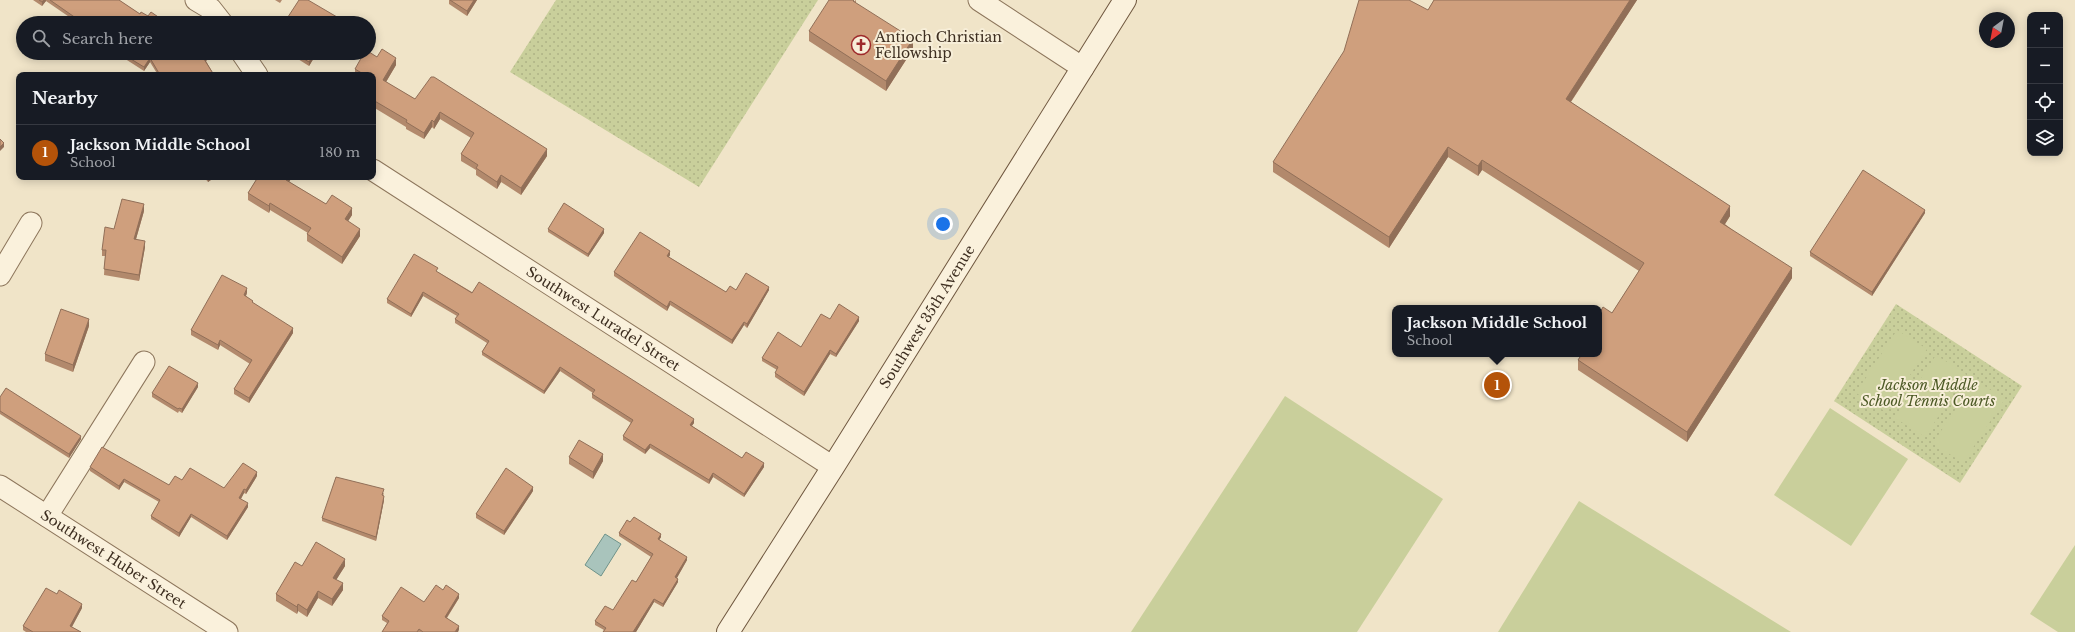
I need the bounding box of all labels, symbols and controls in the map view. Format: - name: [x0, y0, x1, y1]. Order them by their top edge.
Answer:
- north arrow: [1979, 12, 2015, 48]
- map controls: [2027, 12, 2063, 156]
- button: +: [2027, 12, 2063, 48]
- search box: [16, 16, 376, 60]
- icon: search: [30, 27, 52, 49]
- place label: Antioch Christian Fellowship: [874, 28, 1002, 62]
- text: Search here: [62, 29, 153, 48]
- church icon: Antioch Christian Fellowship: [850, 34, 872, 56]
- button: −: [2027, 48, 2063, 84]
- button: locate: [2027, 84, 2063, 120]
- text: Nearby: [32, 88, 98, 109]
- button: layers: [2027, 120, 2063, 156]
- text: Jackson Middle School: [70, 135, 250, 154]
- text: 1: [42, 144, 48, 161]
- text: 180 m: [319, 144, 360, 161]
- text: School: [70, 154, 116, 171]
- your location: [933, 214, 953, 234]
- street label: Southwest 35th Avenue: [875, 241, 979, 392]
- street label: Southwest Luradel Street: [523, 262, 684, 375]
- popup: [1392, 305, 1602, 357]
- text: Jackson Middle School: [1407, 313, 1587, 332]
- text: School: [1407, 332, 1452, 349]
- pin: 1: [1484, 370, 1510, 400]
- park label: Jackson Middle School Tennis Courts: [1861, 376, 1995, 410]
- street label: Southwest Huber Street: [37, 506, 190, 613]

